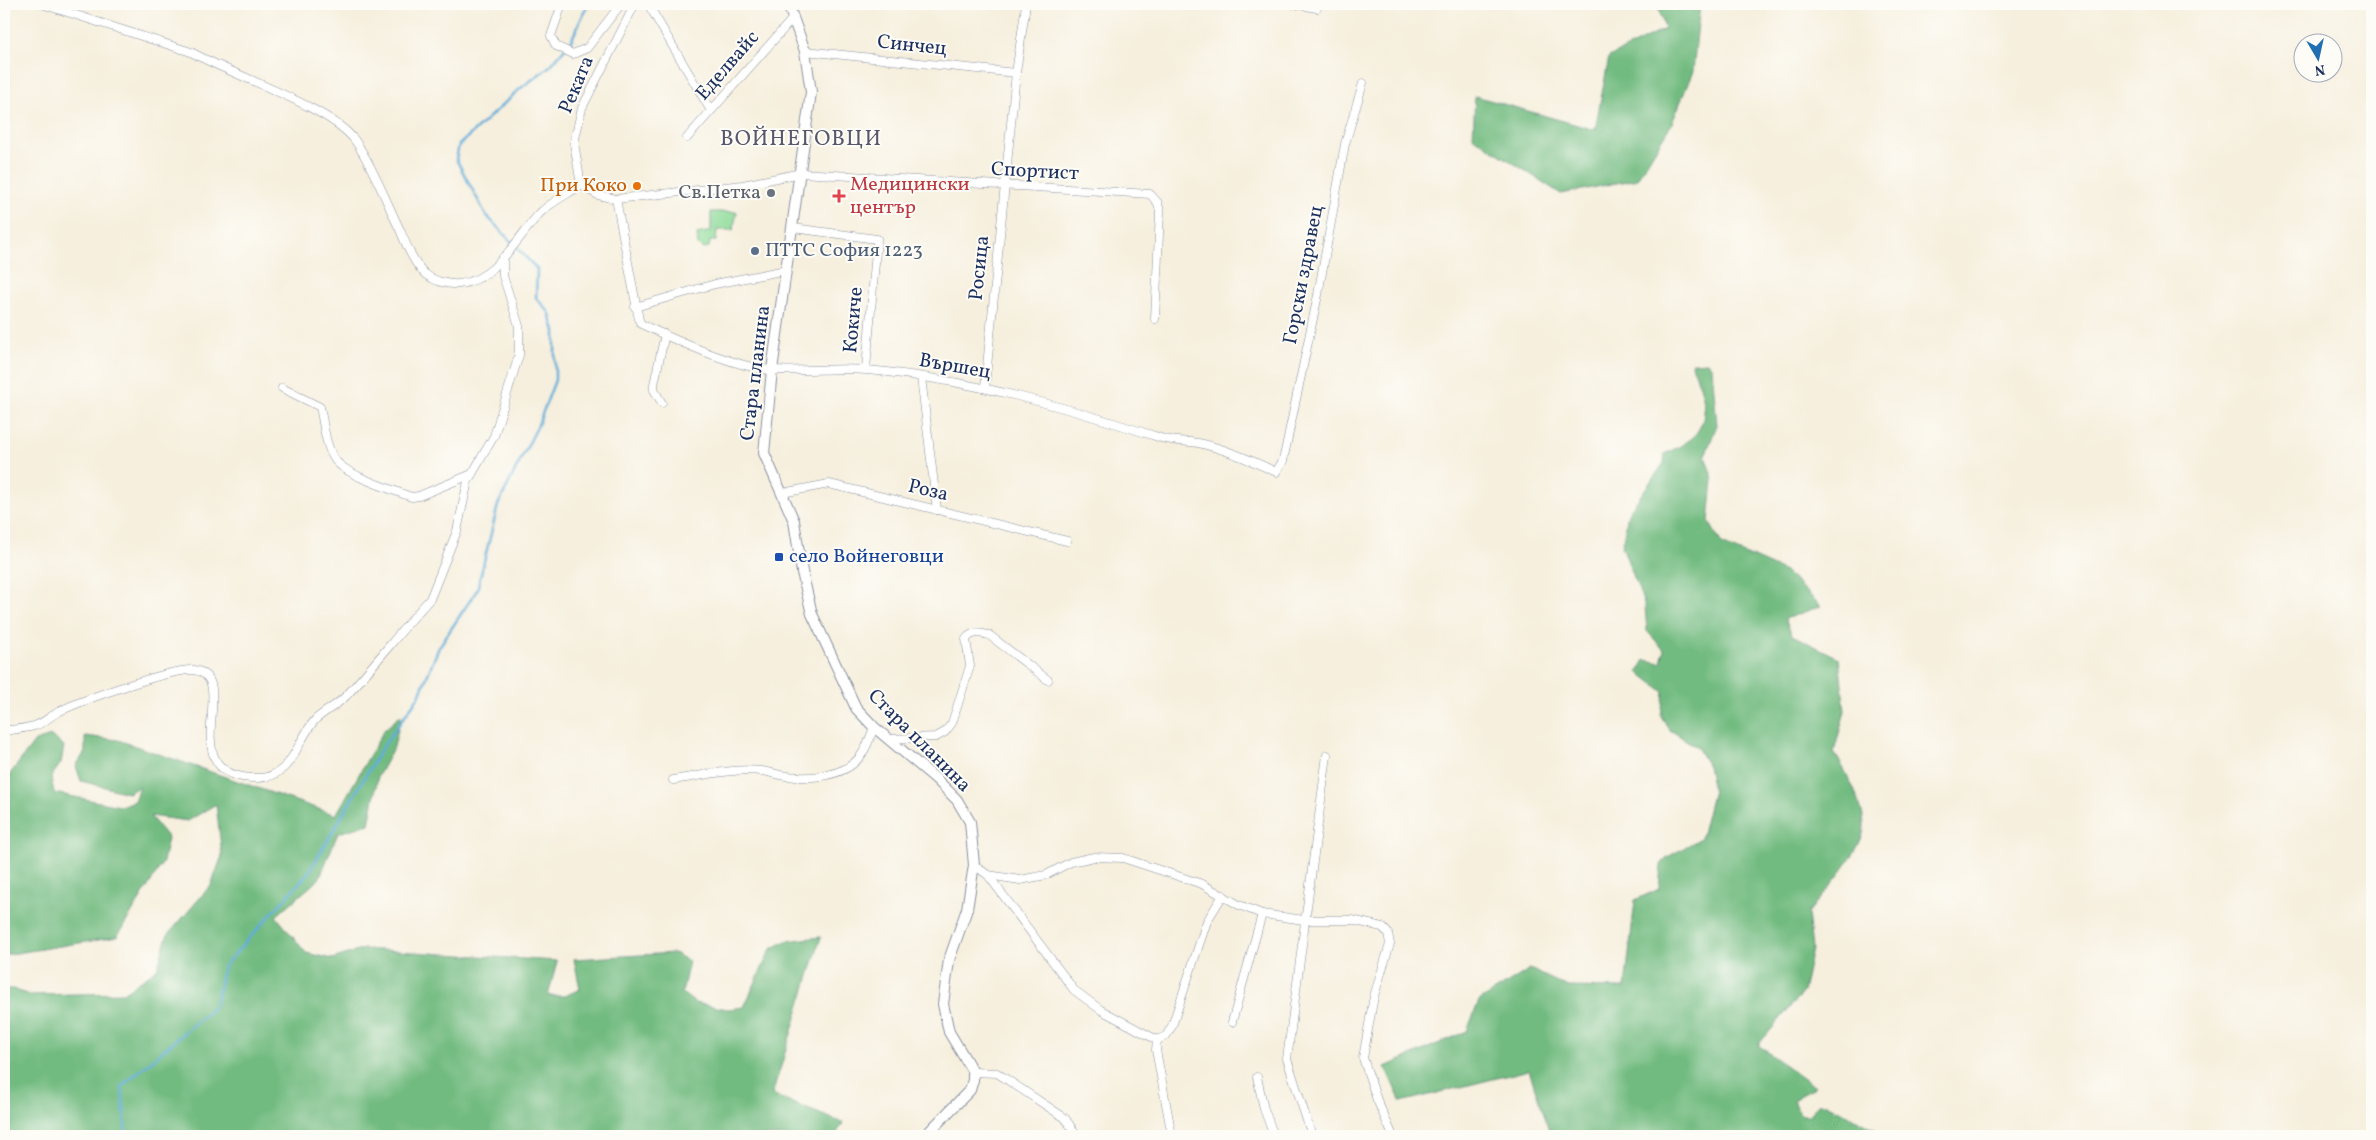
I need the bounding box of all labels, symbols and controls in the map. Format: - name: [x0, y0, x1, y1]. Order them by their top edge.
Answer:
- street label: Еделвайс: [690, 25, 766, 107]
- street label: Синчец: [876, 28, 949, 64]
- north arrow: [2294, 32, 2344, 82]
- street label: Реката: [552, 52, 602, 118]
- text: N: [2313, 59, 2326, 80]
- district label: ВОЙНЕГОВЦИ: [720, 124, 882, 155]
- street label: Спортист: [990, 156, 1080, 188]
- place label: Медицински център: [850, 171, 970, 222]
- place label: При Коко: [540, 172, 627, 200]
- place label: Св.Петка: [678, 179, 761, 207]
- marker: При Коко: [631, 180, 643, 192]
- marker: Св.Петка: [765, 187, 777, 199]
- marker: Медицински център: [832, 189, 846, 203]
- street label: Горски здравец: [1277, 202, 1331, 347]
- street label: Росица: [963, 234, 997, 302]
- place label: ПТТС София 1223: [765, 237, 923, 265]
- marker: ПТТС София 1223: [749, 245, 761, 257]
- street label: Кокиче: [837, 286, 871, 354]
- street label: Стара планина: [734, 304, 778, 442]
- street label: Вършец: [917, 347, 994, 387]
- street label: Роза: [905, 473, 951, 509]
- place label: село Войнеговци: [789, 543, 944, 571]
- marker: село Войнеговци: [773, 551, 785, 563]
- street label: Стара планина: [861, 683, 977, 799]

